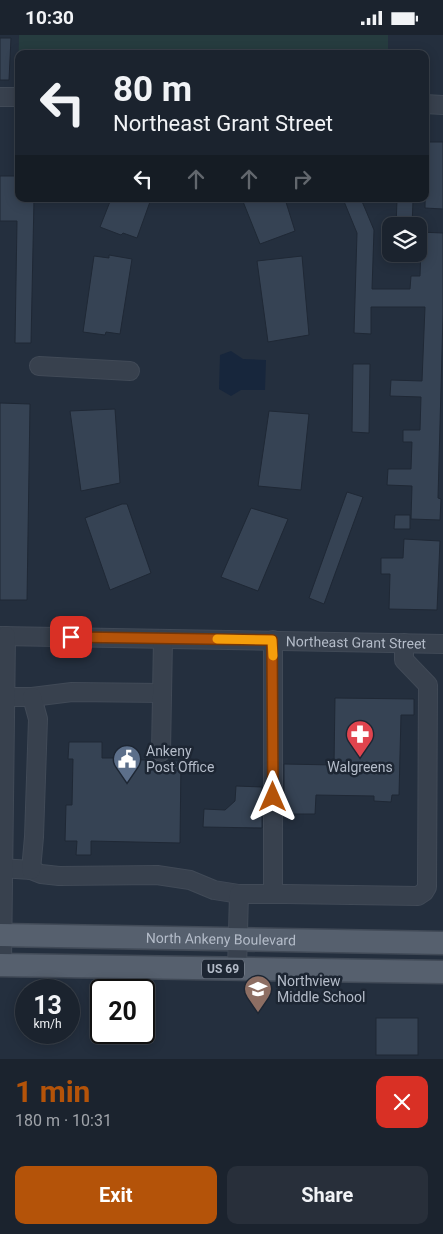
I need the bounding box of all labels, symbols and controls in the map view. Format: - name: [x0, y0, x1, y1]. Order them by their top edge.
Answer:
- text: 10:30: [25, 6, 74, 29]
- text: 80 m: [113, 69, 192, 110]
- icon: left: [30, 70, 95, 135]
- text: Northeast Grant Street: [113, 111, 333, 136]
- icon: left: [129, 165, 157, 193]
- icon: ahead: [182, 165, 210, 193]
- icon: ahead: [235, 165, 263, 193]
- icon: right: [288, 165, 316, 193]
- map controls: [382, 217, 427, 262]
- button: layers: [382, 217, 427, 262]
- pin: [50, 616, 92, 658]
- icon: arrive: [57, 623, 85, 651]
- street label: Northeast Grant Street: [286, 633, 427, 652]
- pharmacy icon: Walgreens: [345, 719, 375, 758]
- place label: Ankeny Post Office: [146, 743, 214, 775]
- public building icon: Ankeny Post Office: [112, 744, 142, 783]
- place label: Walgreens: [327, 759, 393, 775]
- position arrow: [246, 770, 298, 822]
- street label: North Ankeny Boulevard: [146, 930, 296, 948]
- road number: US 69: [202, 959, 244, 979]
- place label: Northview Middle School: [277, 973, 365, 1005]
- school or university icon: Northview Middle School: [243, 974, 273, 1013]
- speed limit sign: 20: [90, 979, 155, 1044]
- text: 13: [33, 991, 62, 1020]
- text: km/h: [33, 1017, 62, 1031]
- text: 1 min: [15, 1074, 90, 1109]
- button: close: [376, 1076, 428, 1128]
- text: 180 m · 10:31: [15, 1111, 112, 1130]
- button: Exit: [15, 1166, 217, 1224]
- button: Share: [227, 1166, 428, 1224]

